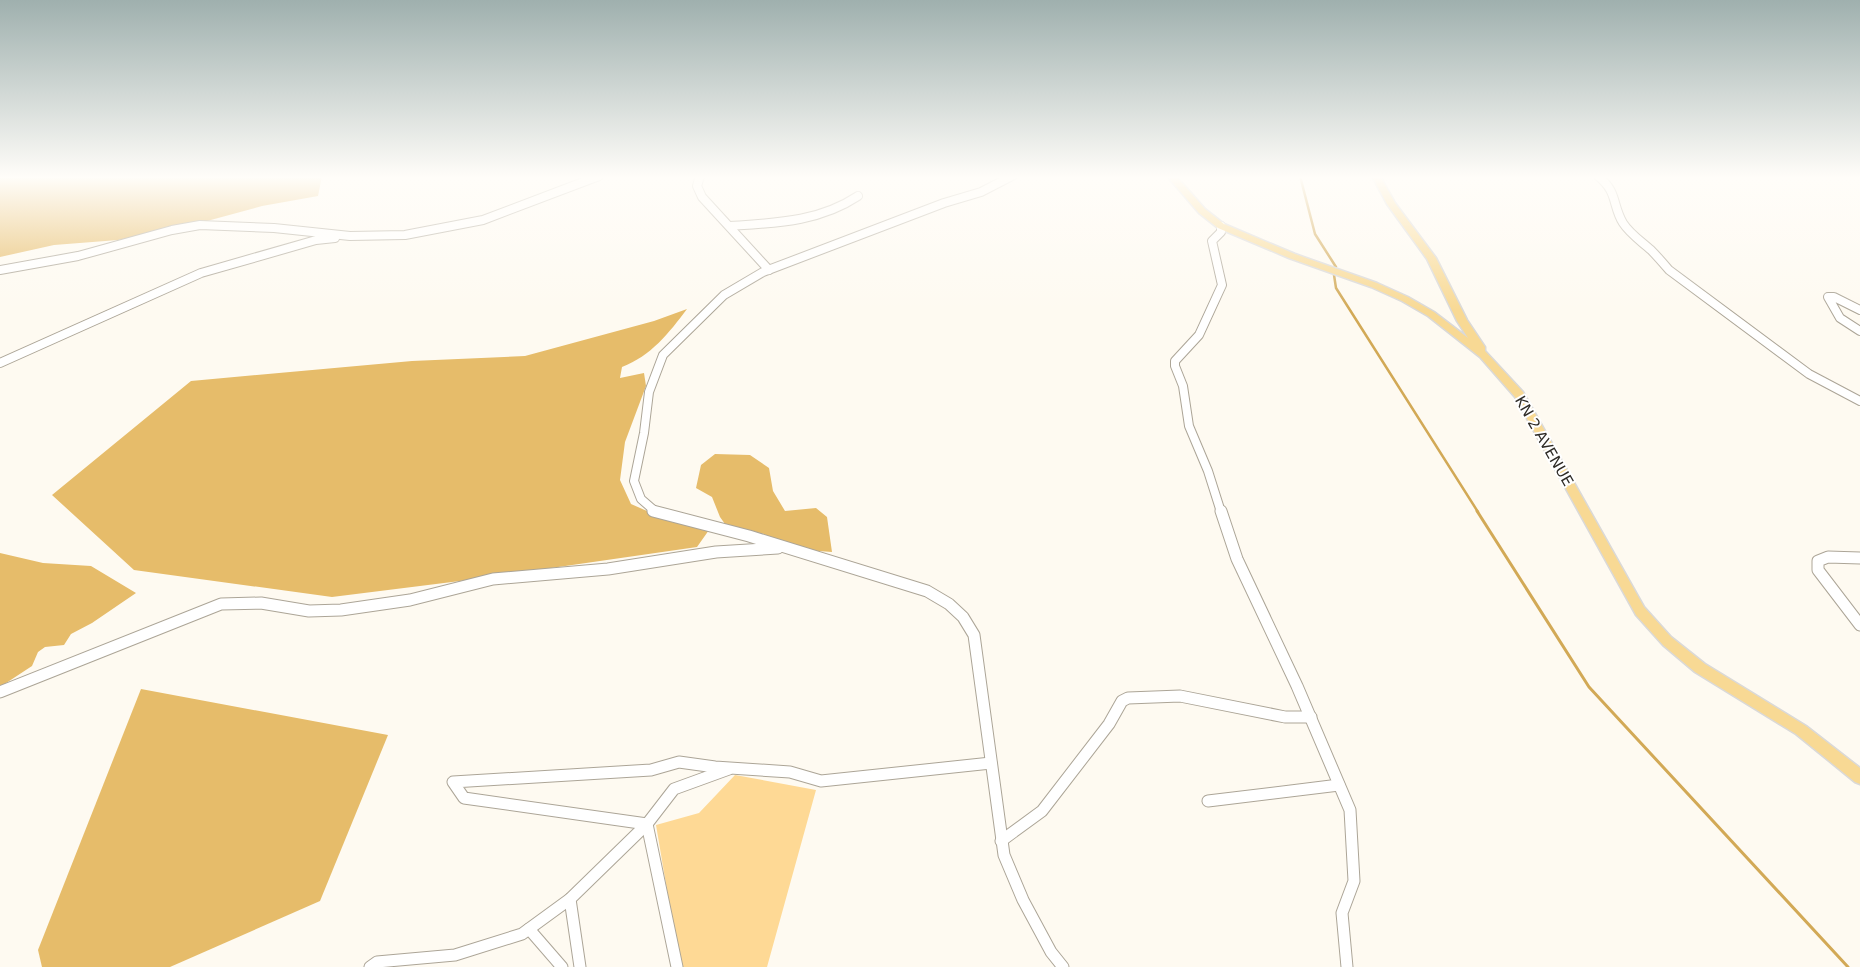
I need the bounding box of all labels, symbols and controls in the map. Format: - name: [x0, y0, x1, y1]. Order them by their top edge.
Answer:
- street label: KN 2 AVENUE: [1511, 393, 1577, 489]

